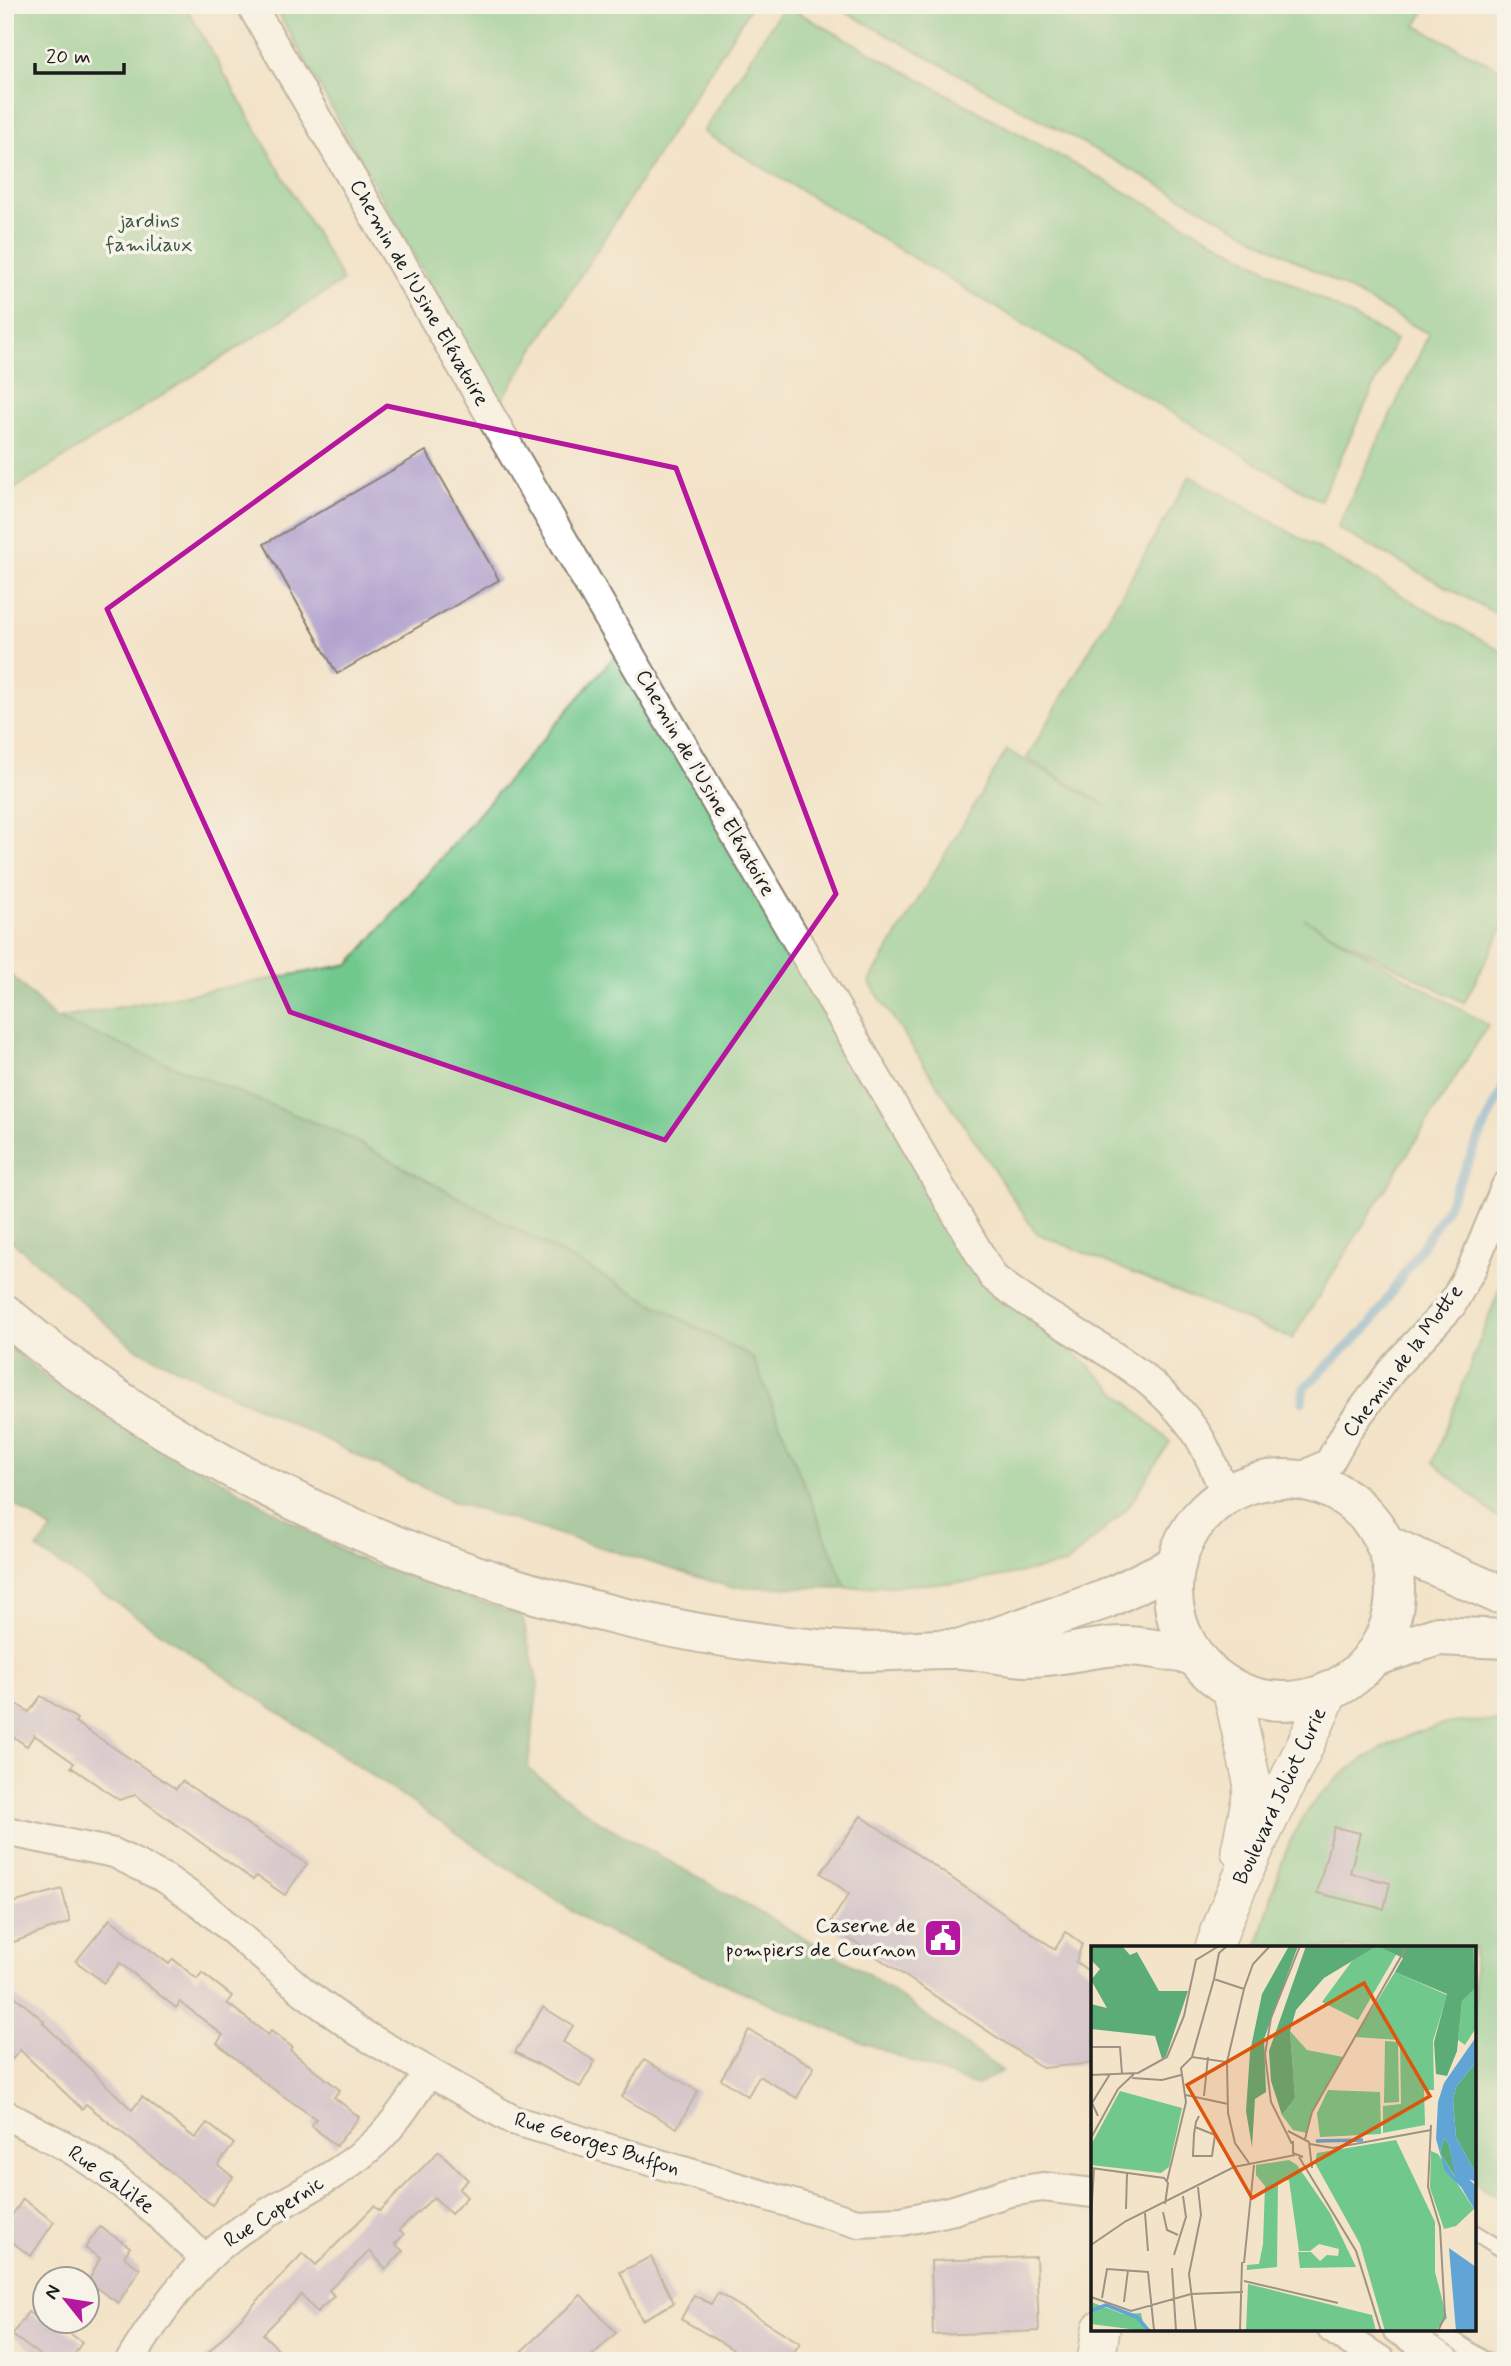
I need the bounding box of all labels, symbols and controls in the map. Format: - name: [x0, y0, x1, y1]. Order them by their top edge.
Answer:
- scale bar: [35, 32, 124, 76]
- text: 20 m: [46, 43, 91, 71]
- street label: Chemin de l'Usine Elévatoire: [343, 175, 495, 411]
- park label: jardins familiaux: [105, 207, 193, 259]
- street label: Chemin de l'Usine Elévatoire: [629, 665, 781, 901]
- street label: Chemin de la Motte: [1336, 1279, 1470, 1443]
- street label: Boulevard Joliot Curie: [1227, 1703, 1333, 1889]
- place label: Caserne de pompiers de Cournon: [725, 1912, 916, 1964]
- public building icon: Caserne de pompiers de Cournon: [922, 1917, 964, 1959]
- inset map: [1091, 1946, 1476, 2331]
- street label: Rue Georges Buffon: [510, 2106, 683, 2184]
- street label: Rue Galilée: [62, 2139, 160, 2221]
- street label: Rue Copernic: [219, 2169, 330, 2255]
- north arrow: [32, 2264, 102, 2334]
- text: N: [39, 2281, 67, 2304]

